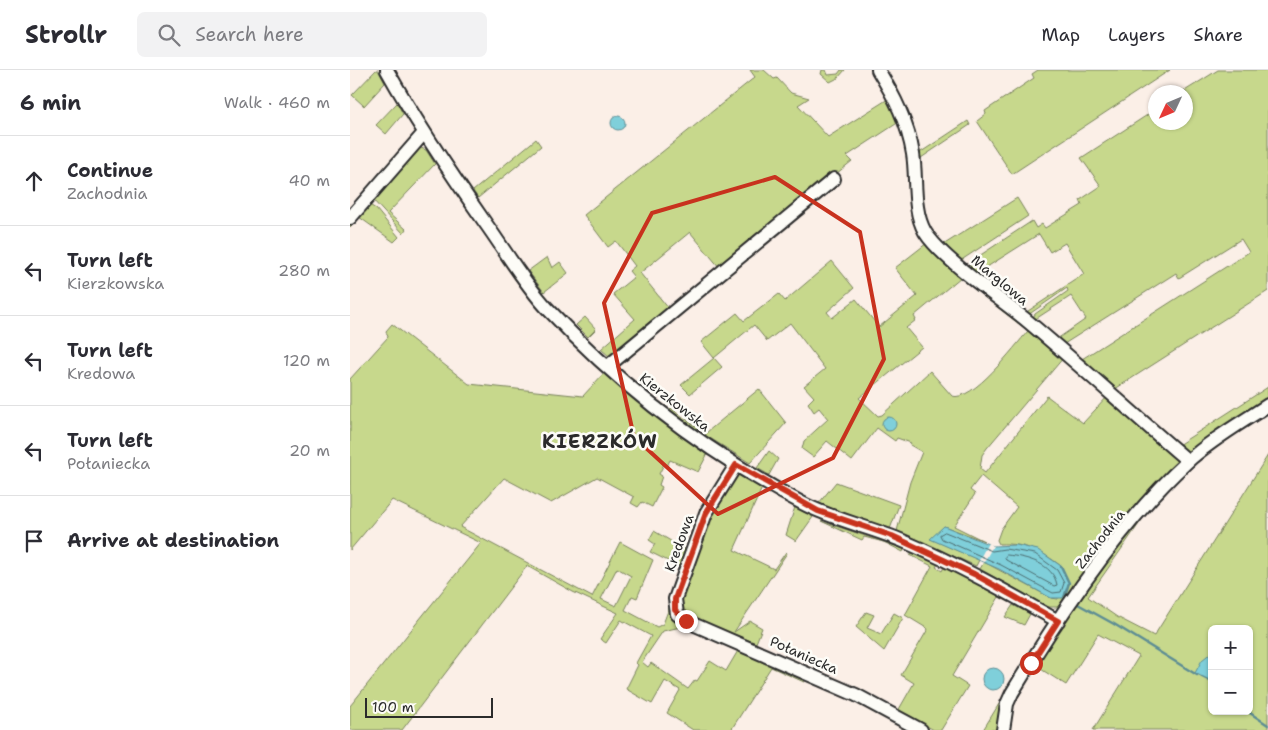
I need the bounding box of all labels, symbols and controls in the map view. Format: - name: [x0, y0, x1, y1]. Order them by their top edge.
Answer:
- search box: [137, 12, 487, 57]
- text: Strollr: [25, 19, 107, 51]
- icon: search: [155, 21, 183, 49]
- text: Search here: [195, 22, 304, 47]
- text: Map: [1042, 23, 1080, 47]
- text: Layers: [1108, 23, 1165, 47]
- text: Share: [1193, 23, 1243, 47]
- north arrow: [1148, 85, 1193, 130]
- text: 6 min: [20, 89, 81, 117]
- text: Walk · 460 m: [224, 92, 330, 113]
- text: Continue: [67, 158, 153, 183]
- icon: ahead: [20, 167, 48, 195]
- text: 40 m: [288, 170, 330, 191]
- text: Zachodnia: [67, 183, 147, 204]
- text: Turn left: [67, 248, 153, 273]
- street label: Marglowa: [968, 251, 1033, 309]
- icon: left: [20, 257, 48, 285]
- text: 280 m: [278, 260, 330, 281]
- text: Kierzkowska: [67, 273, 164, 294]
- text: Turn left: [67, 338, 153, 363]
- icon: left: [20, 347, 48, 375]
- text: 120 m: [283, 350, 330, 371]
- text: Kredowa: [67, 363, 135, 384]
- street label: Kierzkowska: [636, 369, 714, 435]
- text: Turn left: [67, 428, 153, 453]
- district label: KIERZKÓW: [542, 428, 658, 454]
- icon: left: [20, 437, 48, 465]
- text: 20 m: [289, 440, 330, 461]
- text: Połaniecka: [67, 453, 150, 474]
- street label: Zachodnia: [1071, 506, 1129, 572]
- street label: Kredowa: [660, 512, 698, 574]
- icon: arrive: [20, 527, 48, 555]
- text: Arrive at destination: [67, 528, 279, 553]
- route end: [675, 610, 698, 633]
- map controls: [1208, 625, 1253, 715]
- button: +: [1208, 625, 1253, 670]
- street label: Połaniecka: [767, 632, 841, 678]
- route start: [1020, 652, 1043, 675]
- button: −: [1208, 670, 1253, 715]
- scale bar: [365, 695, 492, 718]
- text: 100 m: [372, 698, 414, 716]

